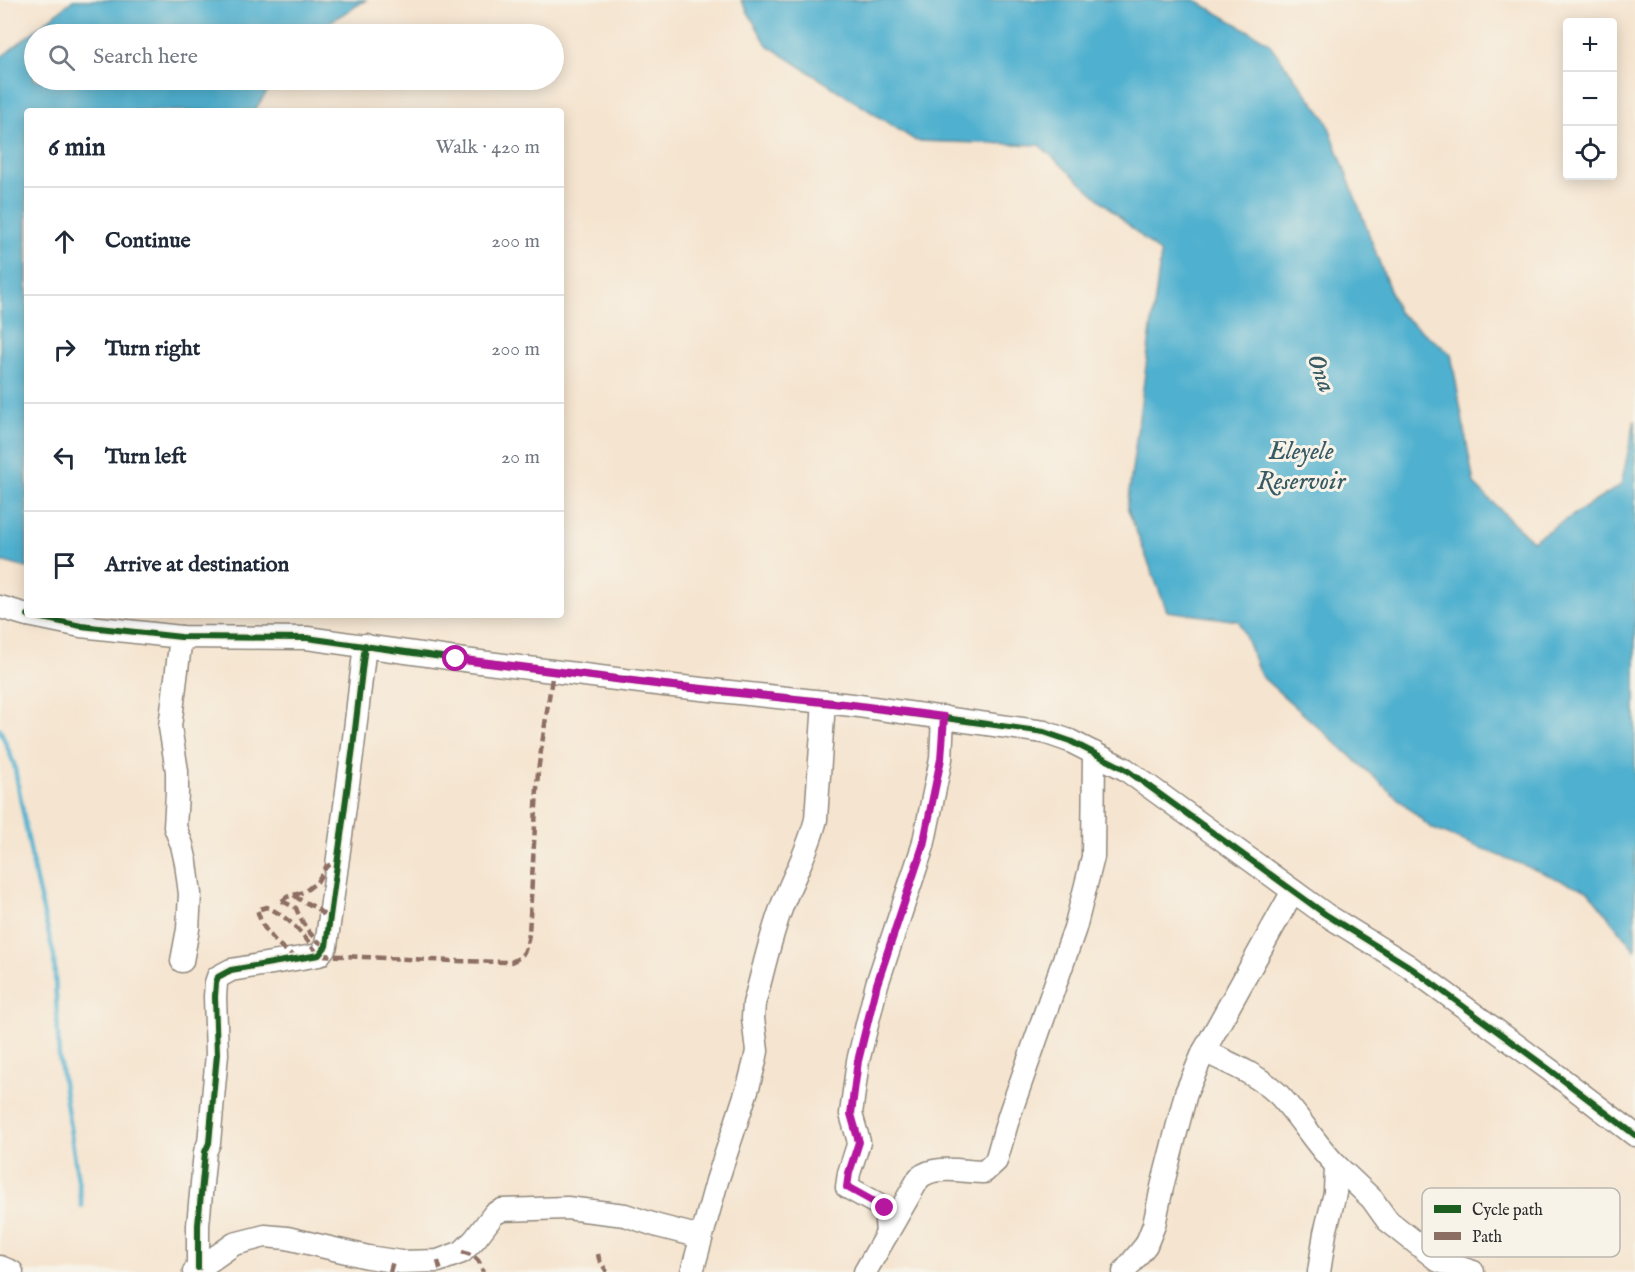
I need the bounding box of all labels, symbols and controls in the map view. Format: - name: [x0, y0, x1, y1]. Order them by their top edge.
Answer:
- map controls: [1563, 18, 1617, 180]
- button: +: [1563, 18, 1617, 72]
- search box: [24, 24, 564, 90]
- icon: search: [45, 41, 78, 74]
- text: Search here: [93, 43, 198, 71]
- button: −: [1563, 72, 1617, 126]
- button: locate: [1563, 126, 1617, 180]
- text: 6 min: [48, 131, 106, 164]
- text: Walk · 420 m: [435, 135, 540, 160]
- icon: ahead: [48, 225, 81, 258]
- text: Continue: [105, 227, 191, 255]
- text: 200 m: [491, 229, 540, 254]
- icon: right: [48, 333, 81, 366]
- text: Turn right: [105, 335, 200, 363]
- text: 200 m: [491, 337, 540, 362]
- water label: Ona: [1299, 349, 1343, 397]
- water label: Eleyele Reservoir: [1257, 435, 1346, 498]
- icon: left: [48, 441, 81, 474]
- text: Turn left: [105, 443, 187, 471]
- text: 20 m: [501, 445, 540, 470]
- icon: arrive: [48, 549, 81, 582]
- text: Arrive at destination: [105, 551, 289, 579]
- route start: [442, 645, 468, 671]
- legend: [1422, 1188, 1620, 1257]
- route end: [871, 1194, 897, 1220]
- text: Cycle path: [1472, 1201, 1543, 1221]
- text: Path: [1472, 1228, 1503, 1248]

